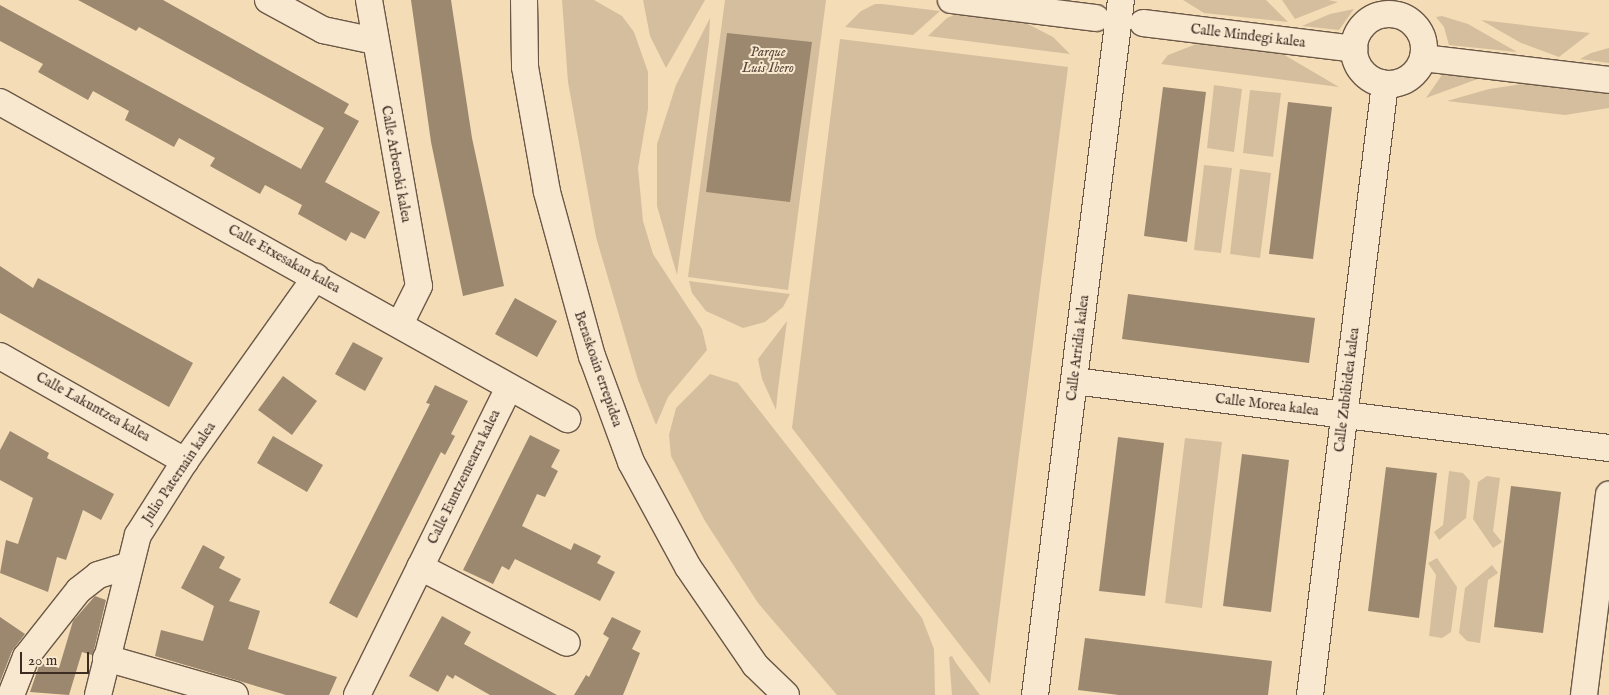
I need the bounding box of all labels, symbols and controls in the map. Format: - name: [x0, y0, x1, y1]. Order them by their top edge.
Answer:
- street label: Calle Mindegi kalea: [1190, 21, 1306, 51]
- park label: Parque Luis Ibero: [742, 44, 794, 76]
- street label: Calle Arberoki kalea: [377, 104, 415, 224]
- street label: Calle Etxesakan kalea: [225, 221, 343, 297]
- street label: Calle Arridia kalea: [1063, 294, 1093, 402]
- street label: Beraskoain errepidea: [570, 309, 626, 429]
- street label: Calle Zubibidea kalea: [1331, 327, 1363, 453]
- street label: Calle Lakuntzea kalea: [33, 369, 153, 445]
- street label: Calle Morea kalea: [1214, 390, 1320, 420]
- street label: Calle Euntzemearra kalea: [424, 407, 504, 547]
- street label: Julio Paternain kalea: [139, 419, 219, 527]
- scale bar: [22, 642, 91, 674]
- text: 20 m: [28, 651, 57, 670]

